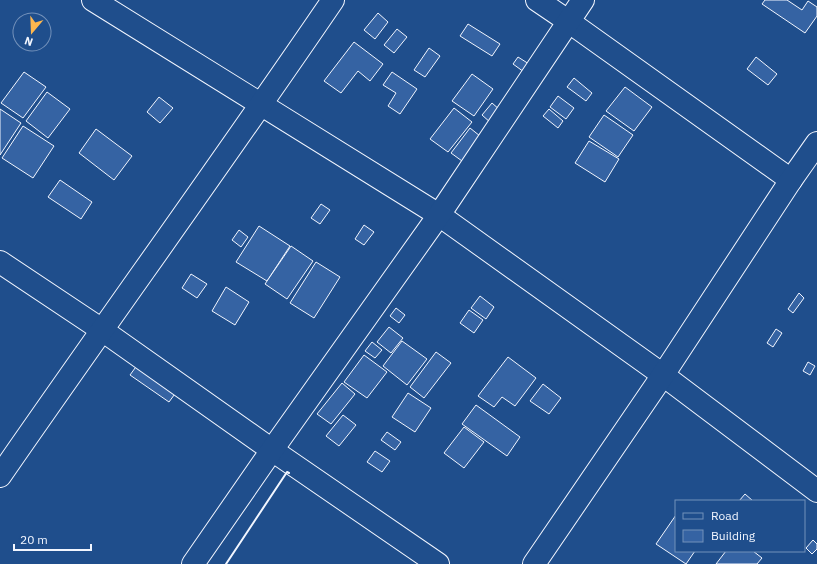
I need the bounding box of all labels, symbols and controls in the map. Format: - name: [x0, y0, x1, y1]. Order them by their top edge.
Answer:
- north arrow: [12, 12, 52, 52]
- text: N: [23, 34, 35, 49]
- legend: [675, 500, 805, 552]
- text: Road: [711, 508, 739, 523]
- scale bar: [14, 526, 91, 552]
- text: Building: [711, 528, 756, 543]
- text: 20 m: [20, 532, 48, 547]

